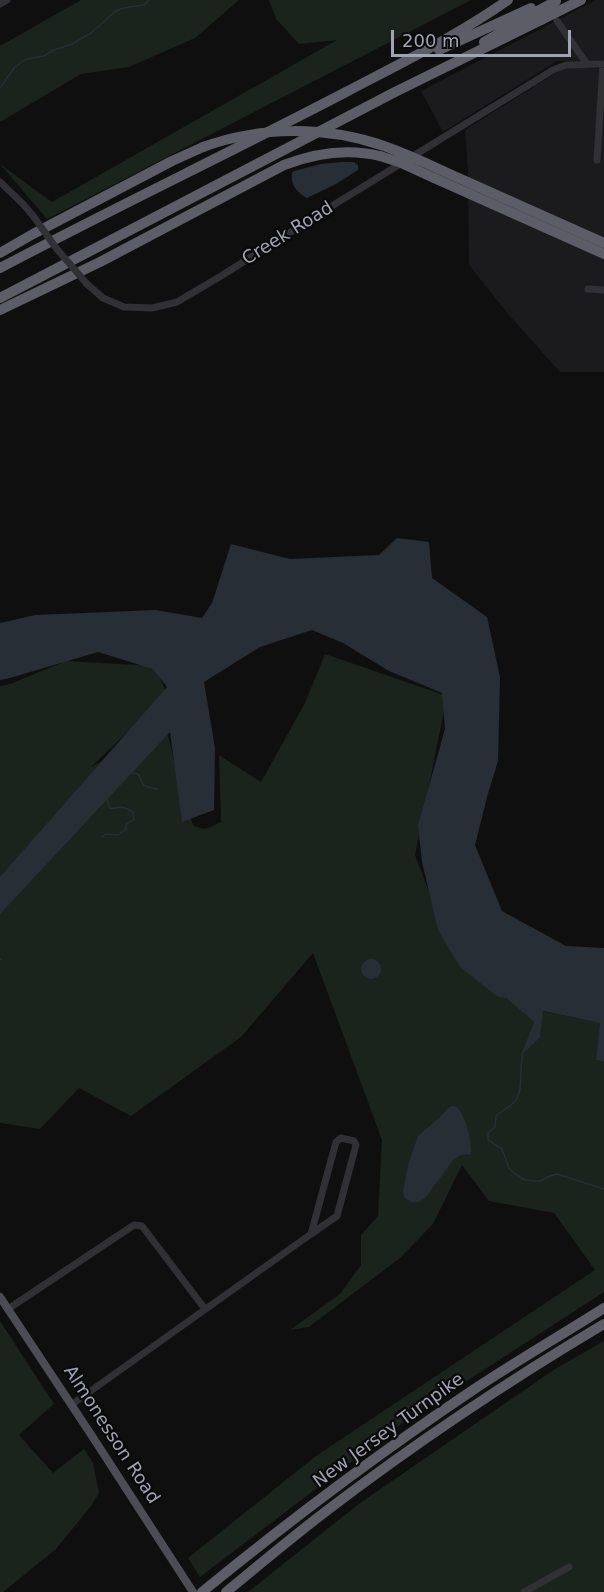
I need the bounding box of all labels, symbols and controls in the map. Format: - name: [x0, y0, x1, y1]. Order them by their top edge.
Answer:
- scale bar: [394, 18, 574, 56]
- text: 200 m: [402, 30, 460, 51]
- street label: Creek Road: [239, 198, 337, 270]
- street label: Almonesson Road: [58, 1362, 164, 1508]
- street label: New Jersey Turnpike: [309, 1369, 469, 1493]

